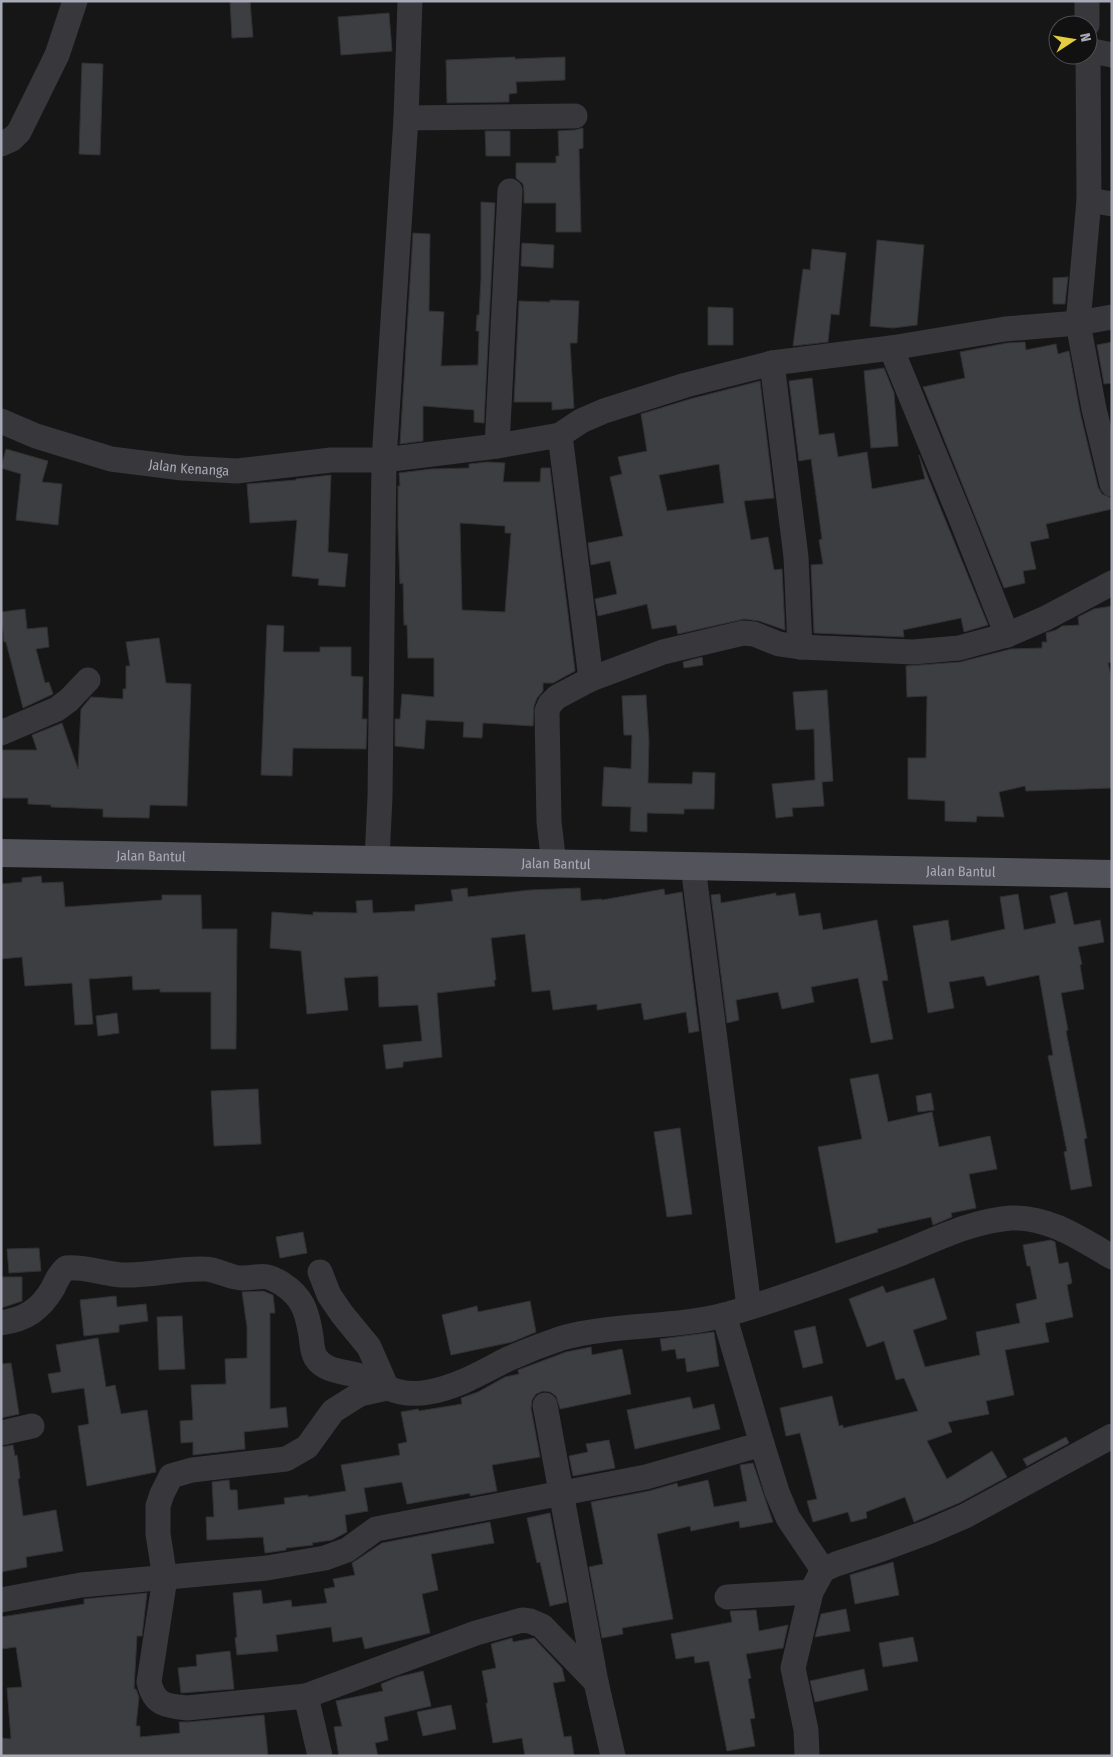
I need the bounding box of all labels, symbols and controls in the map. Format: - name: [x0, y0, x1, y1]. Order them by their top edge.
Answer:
- north arrow: [1048, 15, 1098, 65]
- text: N: [1076, 32, 1094, 43]
- street label: Jalan Kenanga: [148, 456, 230, 480]
- street label: Jalan Bantul: [116, 847, 186, 865]
- street label: Jalan Bantul: [521, 855, 591, 873]
- street label: Jalan Bantul: [926, 862, 996, 881]

